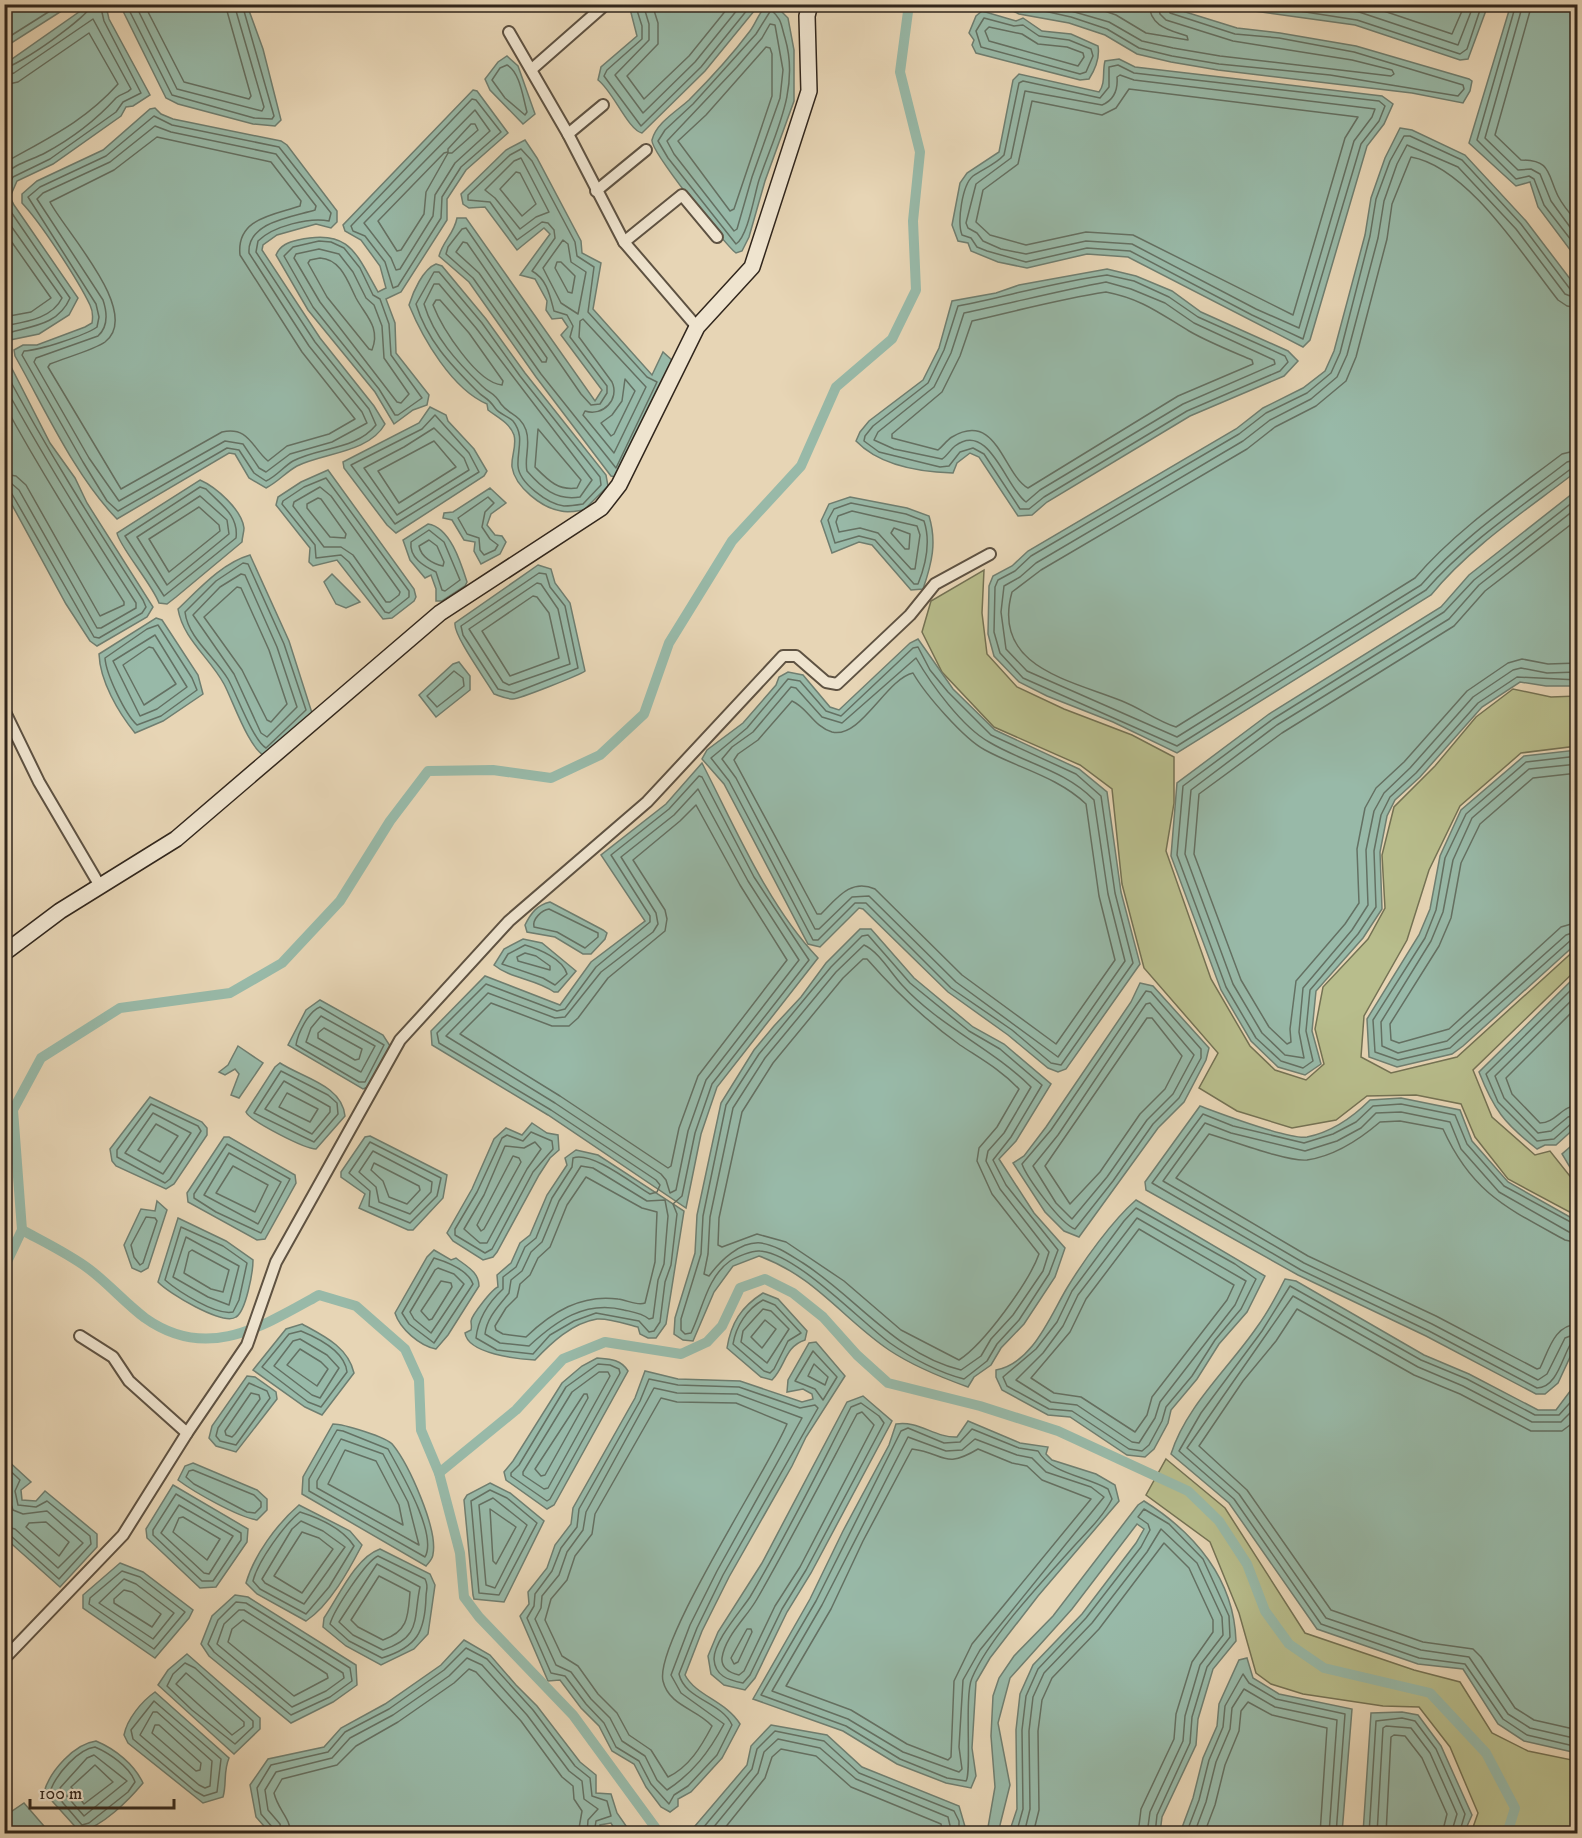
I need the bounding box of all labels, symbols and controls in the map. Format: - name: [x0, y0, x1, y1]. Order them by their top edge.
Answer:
- scale bar: [30, 1772, 174, 1810]
- text: 100 m: [39, 1783, 82, 1805]

